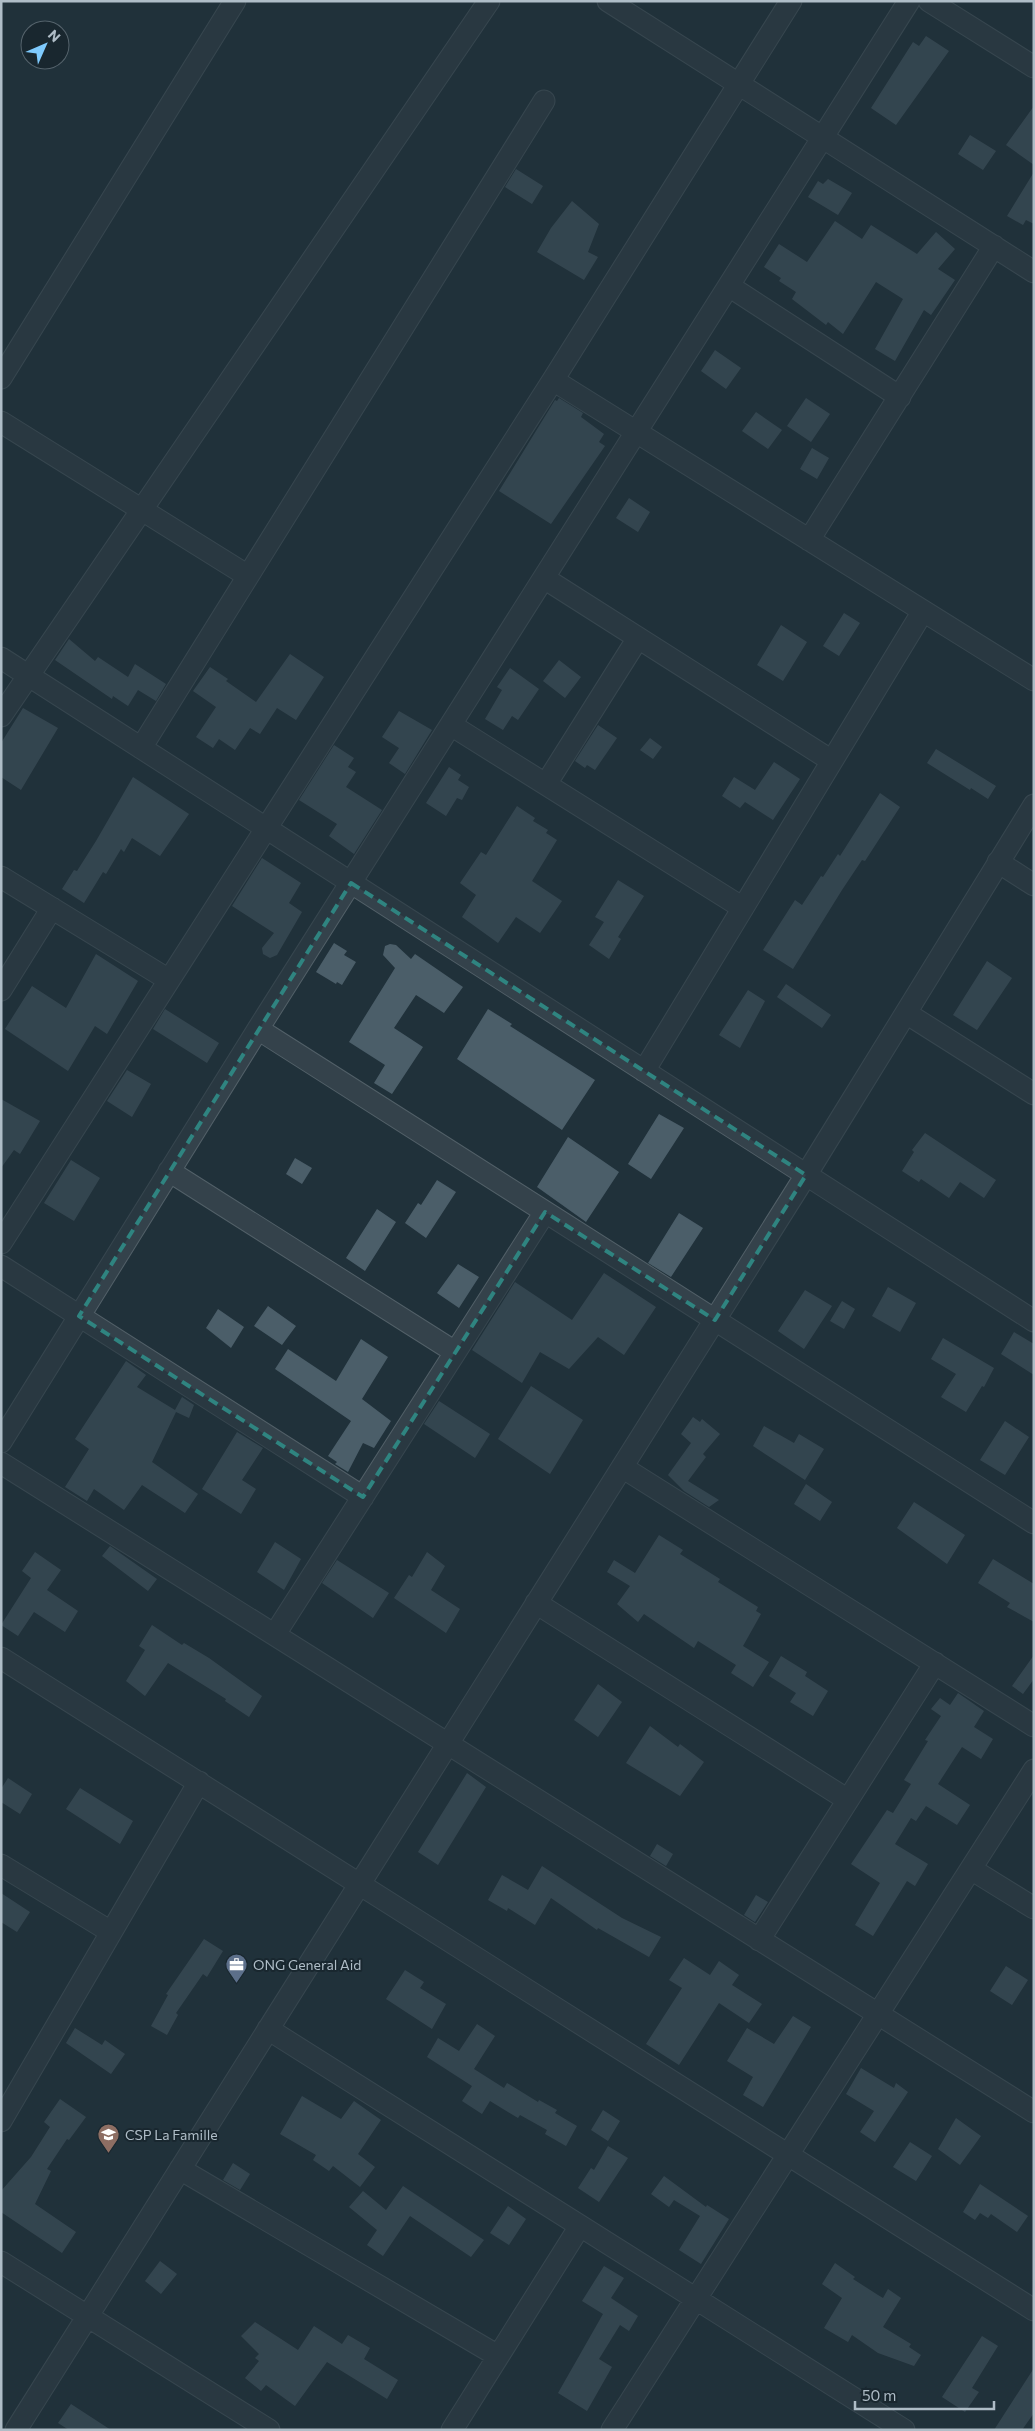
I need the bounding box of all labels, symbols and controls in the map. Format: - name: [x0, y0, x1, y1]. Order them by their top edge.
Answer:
- north arrow: [20, 20, 70, 70]
- text: N: [45, 26, 64, 45]
- office icon: ONG General Aid: [225, 1952, 249, 1983]
- place label: ONG General Aid: [253, 1956, 361, 1973]
- school or university icon: CSP La Famille: [97, 2122, 121, 2153]
- place label: CSP La Famille: [125, 2126, 218, 2143]
- scale bar: [855, 2378, 994, 2410]
- text: 50 m: [862, 2386, 896, 2404]

